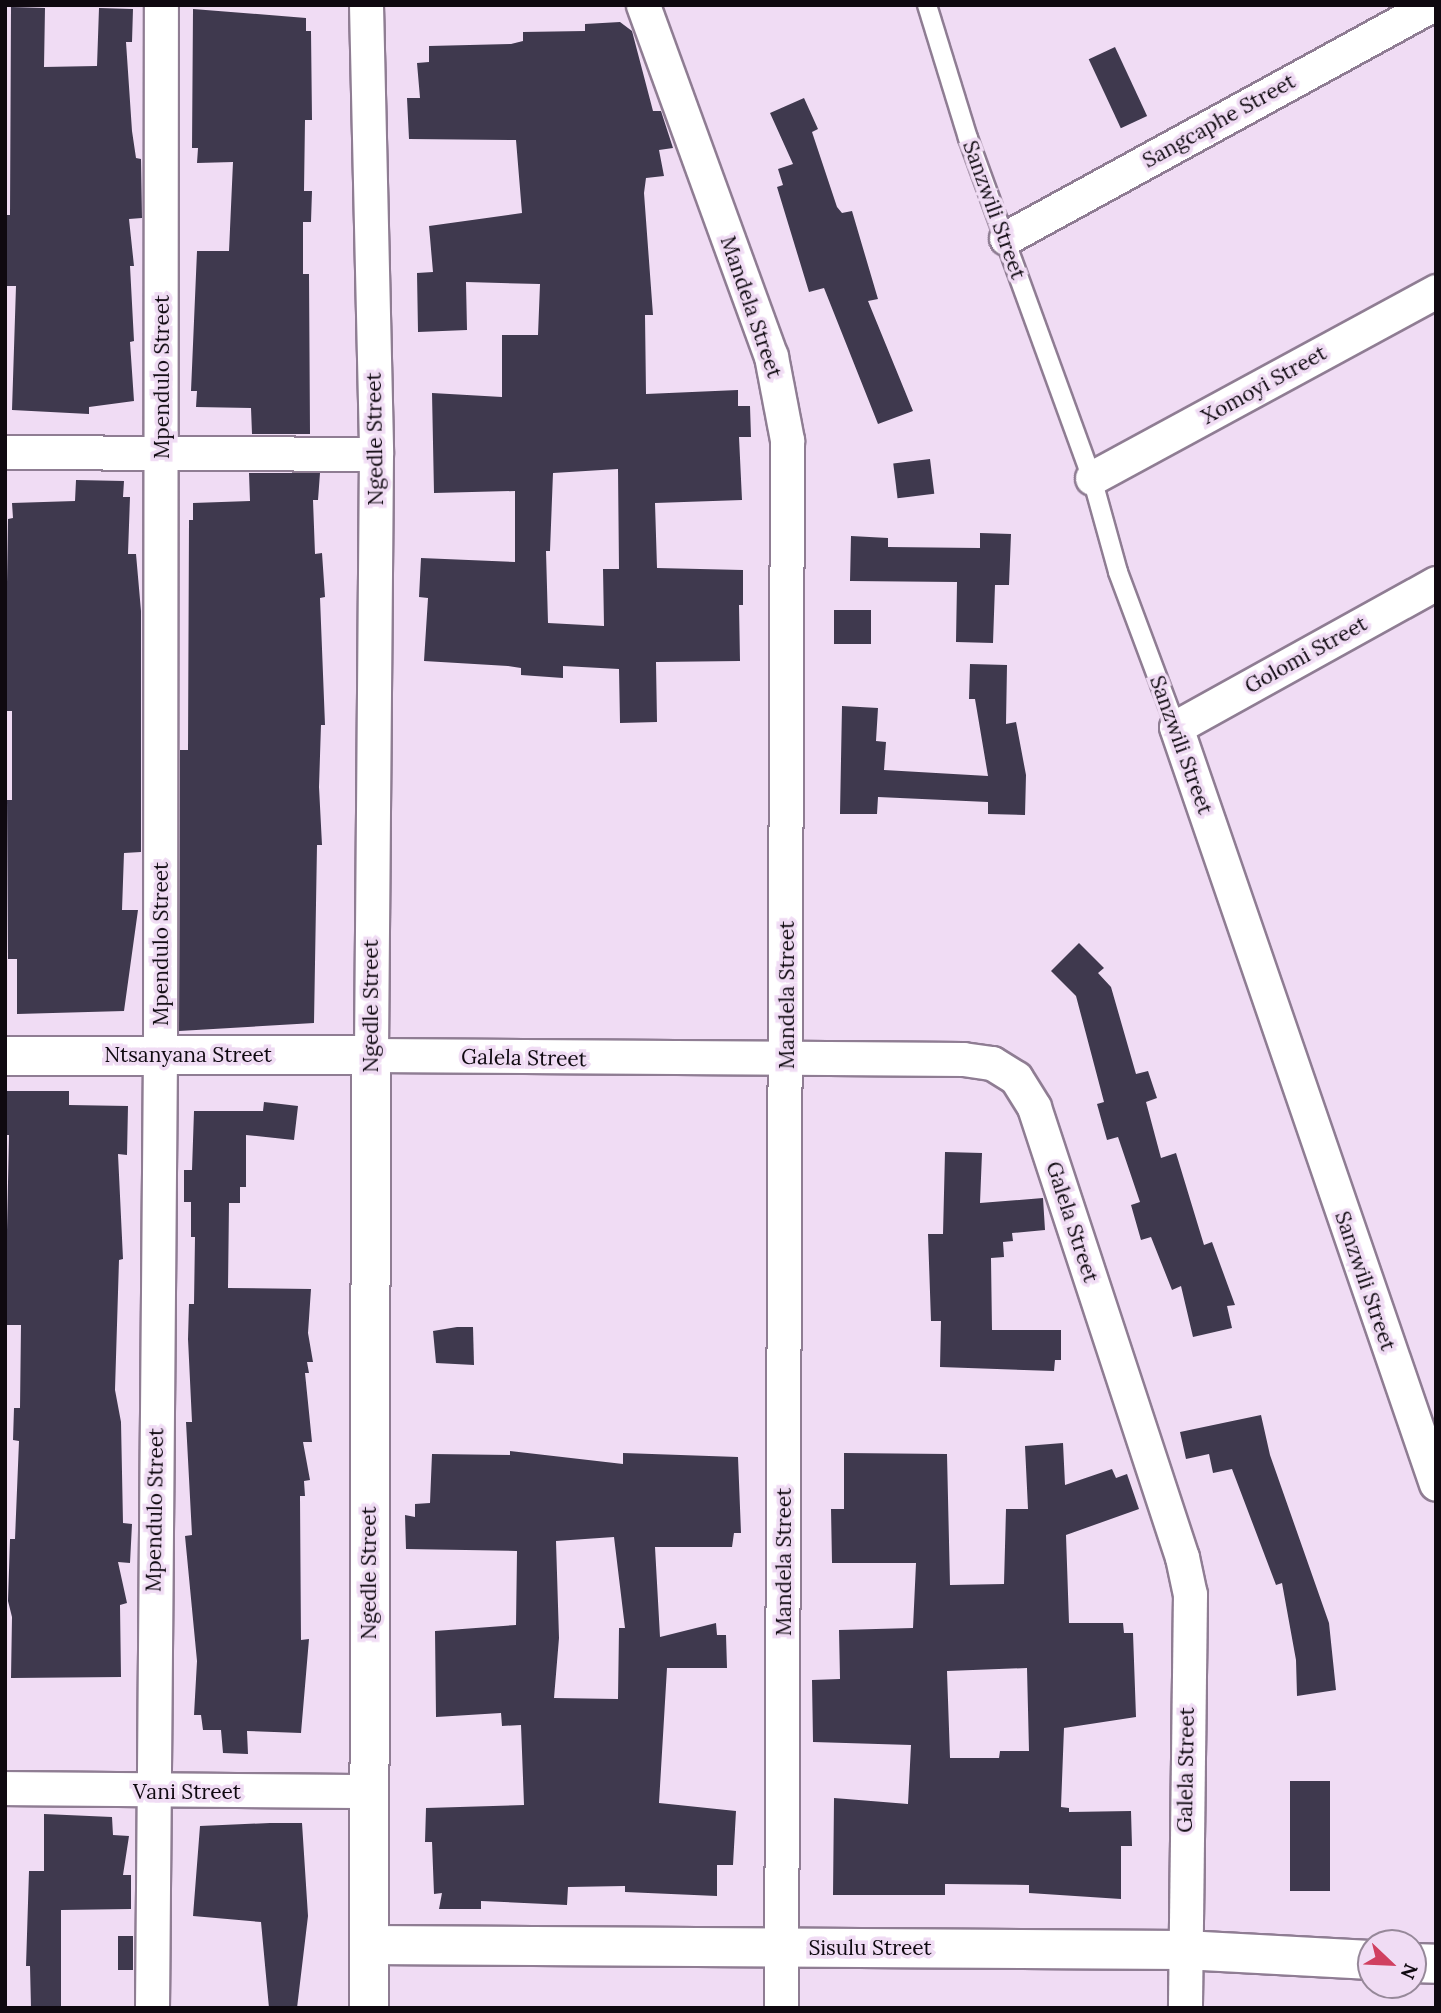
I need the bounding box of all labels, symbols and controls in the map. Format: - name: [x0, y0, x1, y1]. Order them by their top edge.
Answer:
- street label: Sangcaphe Street: [1138, 69, 1300, 173]
- street label: Sanzwili Street: [957, 137, 1031, 283]
- street label: Mandela Street: [715, 233, 787, 381]
- street label: Mpendulo Street: [149, 295, 175, 459]
- street label: Xomoyi Street: [1197, 340, 1331, 430]
- street label: Ngedle Street: [361, 372, 389, 506]
- street label: Golomi Street: [1240, 611, 1372, 699]
- street label: Sanzwili Street: [1144, 672, 1218, 818]
- street label: Mpendulo Street: [148, 862, 174, 1026]
- street label: Mandela Street: [774, 921, 800, 1069]
- street label: Ngedle Street: [358, 939, 384, 1073]
- street label: Ntsanyana Street: [104, 1042, 272, 1068]
- street label: Galela Street: [461, 1044, 587, 1072]
- street label: Galela Street: [1041, 1158, 1103, 1286]
- street label: Sanzwili Street: [1329, 1208, 1401, 1354]
- street label: Mpendulo Street: [141, 1428, 169, 1592]
- street label: Mandela Street: [771, 1488, 797, 1636]
- street label: Ngedle Street: [356, 1506, 382, 1640]
- street label: Galela Street: [1172, 1707, 1200, 1833]
- street label: Vani Street: [133, 1779, 241, 1805]
- north arrow: [1357, 1929, 1427, 1999]
- street label: Sisulu Street: [808, 1935, 932, 1961]
- text: N: [1396, 1960, 1423, 1983]

